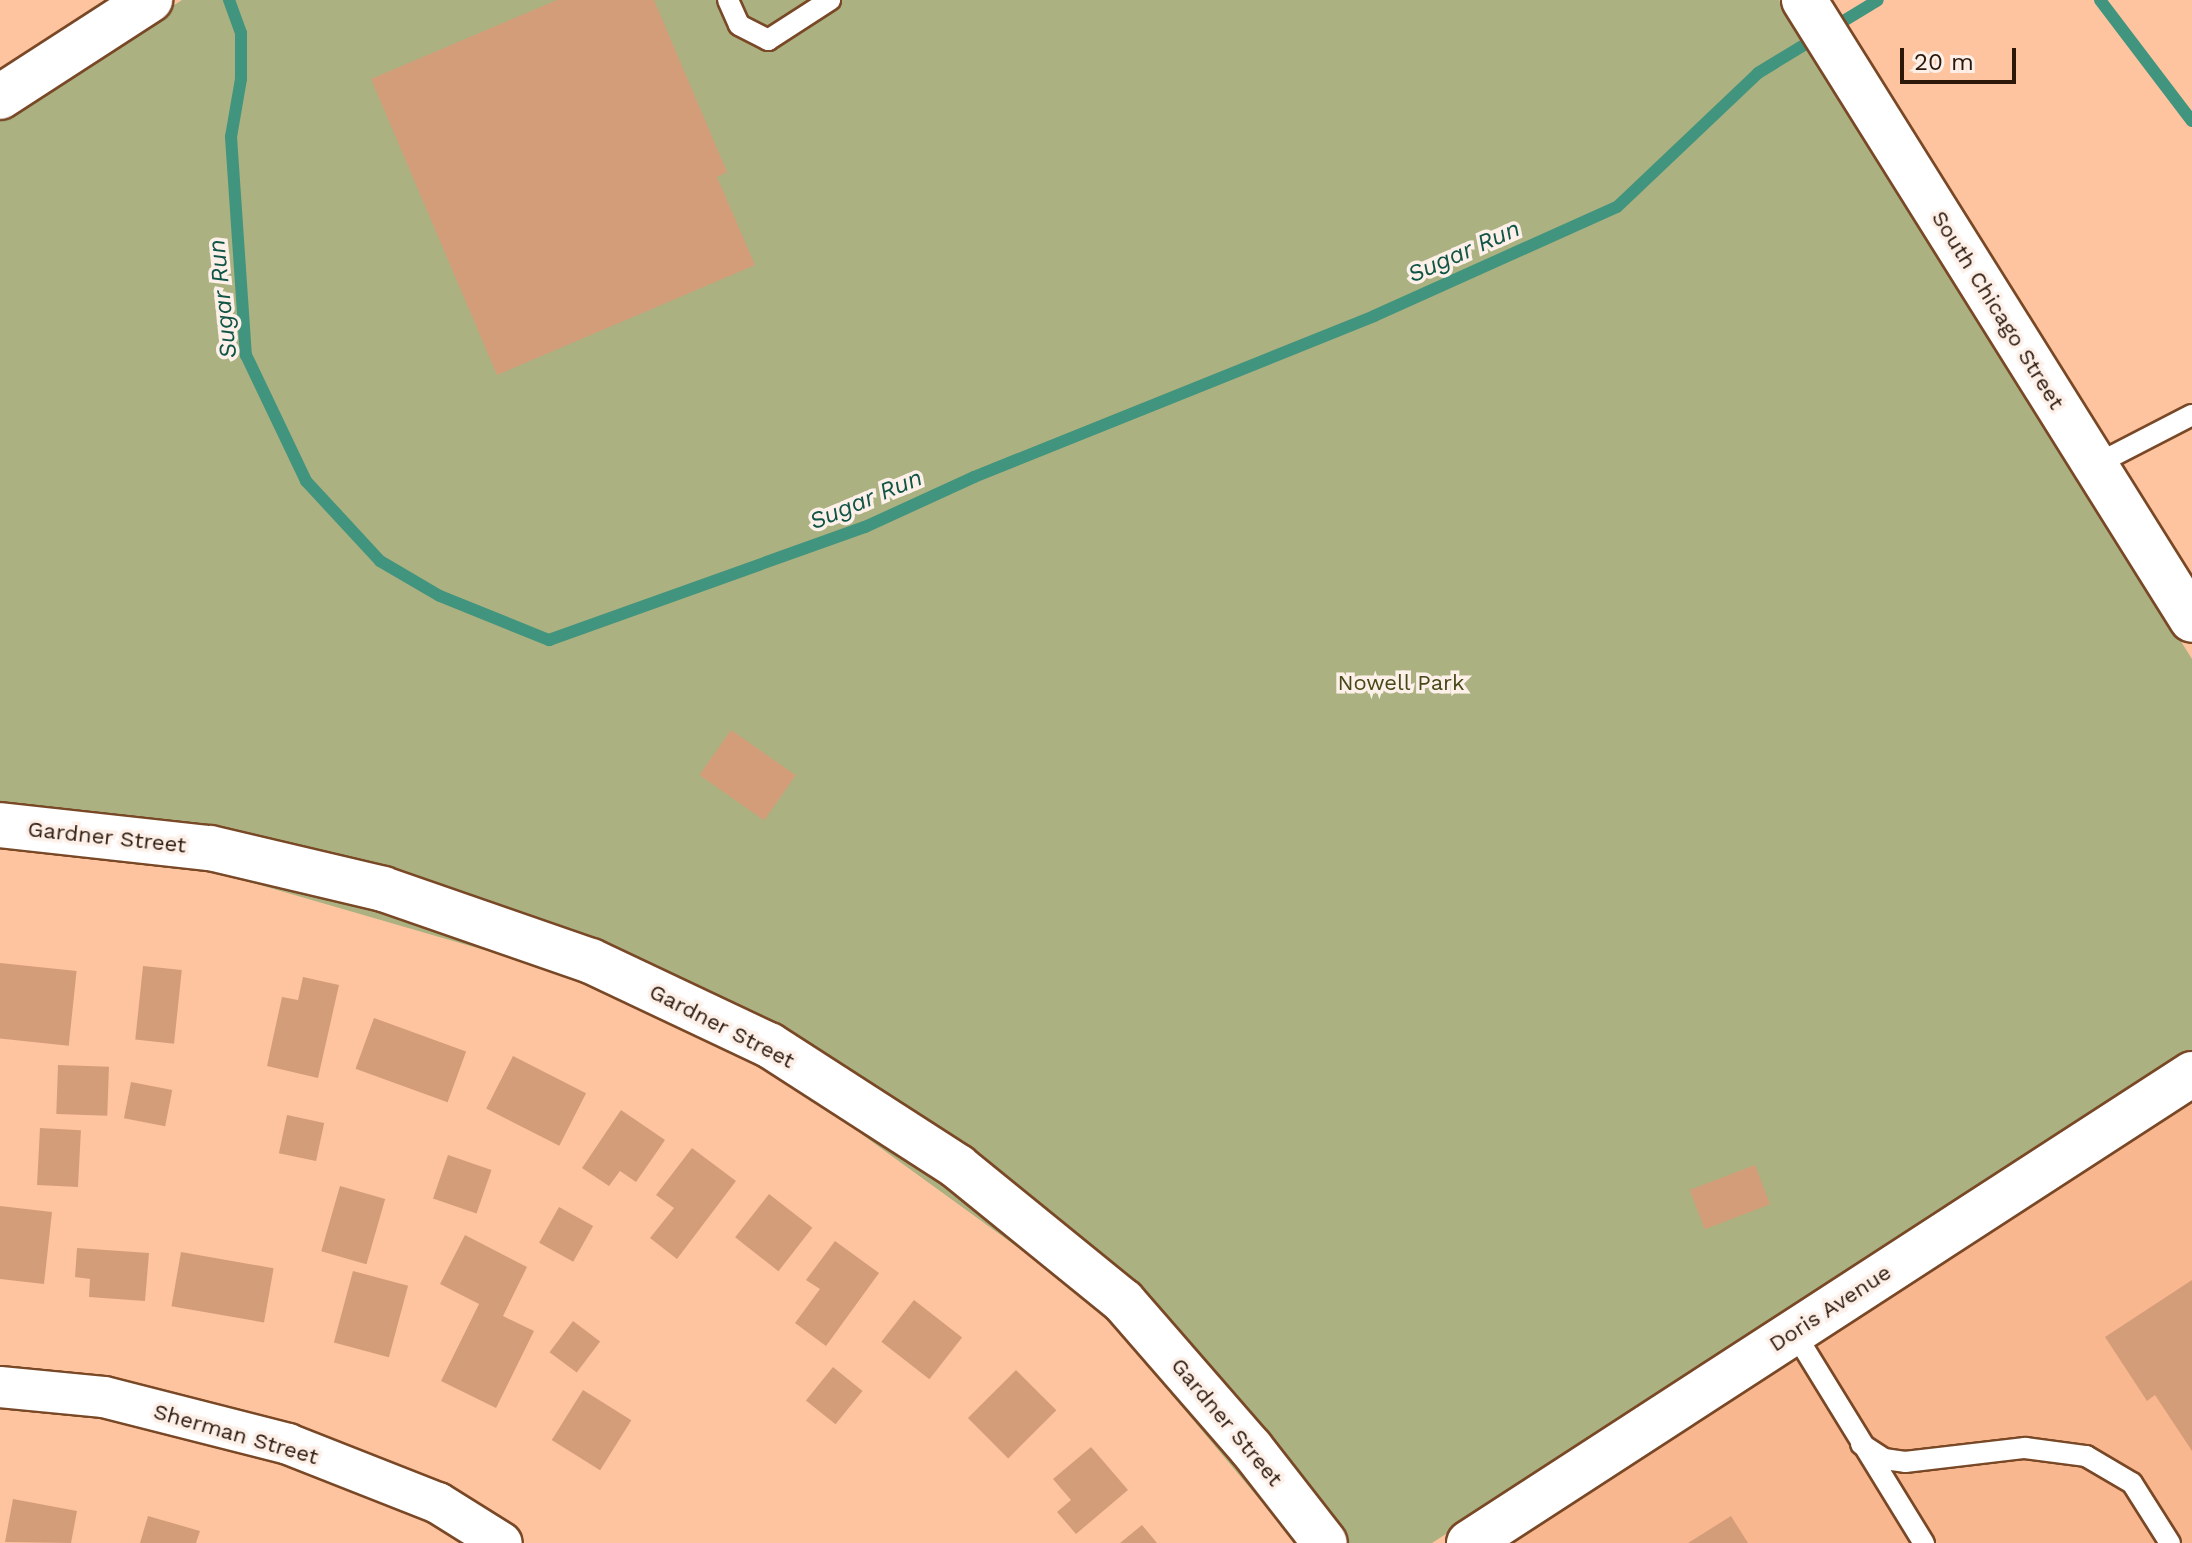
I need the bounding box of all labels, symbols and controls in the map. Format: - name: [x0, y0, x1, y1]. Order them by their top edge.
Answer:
- scale bar: [1904, 32, 2020, 82]
- text: 20 m: [1914, 48, 1974, 76]
- street label: South Chicago Street: [1926, 206, 2070, 414]
- water label: Sugar Run: [1403, 214, 1525, 290]
- water label: Sugar Run: [202, 238, 244, 360]
- water label: Sugar Run: [805, 463, 927, 537]
- park label: Nowell Park: [1337, 670, 1465, 696]
- street label: Gardner Street: [26, 816, 188, 858]
- street label: Gardner Street: [645, 978, 799, 1074]
- street label: Doris Avenue: [1764, 1259, 1896, 1357]
- street label: Gardner Street: [1166, 1352, 1288, 1492]
- street label: Sherman Street: [151, 1398, 321, 1470]

